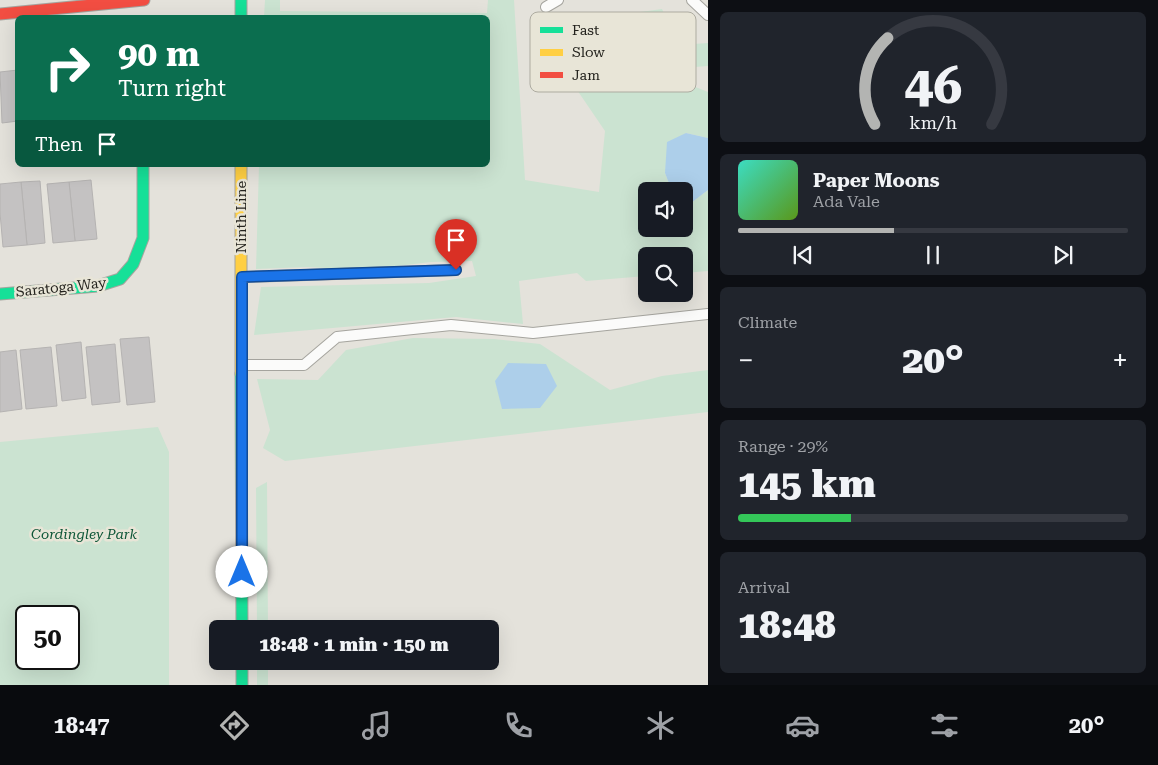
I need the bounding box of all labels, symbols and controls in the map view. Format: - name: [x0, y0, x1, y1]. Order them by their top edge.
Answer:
- legend: [530, 12, 696, 92]
- text: Fast: [572, 22, 599, 38]
- text: 90 m: [118, 34, 200, 75]
- icon: right: [35, 35, 100, 100]
- text: Slow: [572, 44, 605, 60]
- text: 46: [904, 55, 962, 116]
- text: Jam: [572, 67, 600, 83]
- text: Turn right: [118, 76, 226, 101]
- text: km/h: [909, 112, 957, 133]
- icon: arrive: [93, 130, 121, 158]
- text: Then: [35, 133, 83, 156]
- text: Paper Moons: [813, 169, 940, 192]
- street label: Ninth Line: [233, 181, 249, 253]
- map controls: [638, 182, 693, 302]
- button: sound: [638, 182, 693, 237]
- text: Ada Vale: [813, 192, 880, 211]
- pin: [435, 219, 477, 270]
- icon: arrive: [442, 226, 470, 254]
- icon: previous: [789, 241, 817, 269]
- icon: pause: [919, 241, 947, 269]
- icon: next: [1049, 241, 1077, 269]
- button: search: [638, 247, 693, 302]
- street label: Saratoga Way: [15, 274, 108, 300]
- text: Climate: [738, 313, 797, 332]
- text: 20°: [902, 338, 964, 382]
- text: −: [738, 344, 754, 377]
- text: +: [1112, 344, 1128, 377]
- text: Range · 29%: [738, 437, 828, 456]
- text: 145 km: [738, 462, 876, 506]
- park label: Cordingley Park: [31, 526, 137, 542]
- position arrow: [215, 545, 267, 597]
- text: Arrival: [738, 578, 790, 597]
- text: 18:48: [738, 603, 836, 647]
- speed limit sign: 50: [15, 605, 80, 670]
- text: 18:48 · 1 min · 150 m: [259, 633, 449, 656]
- icon: directions: [217, 708, 252, 743]
- icon: music: [359, 708, 394, 743]
- icon: phone: [501, 708, 536, 743]
- icon: climate: [643, 708, 678, 743]
- icon: car: [785, 708, 820, 743]
- icon: filters: [927, 708, 962, 743]
- text: 18:47: [54, 713, 110, 738]
- text: 20°: [1069, 713, 1104, 738]

